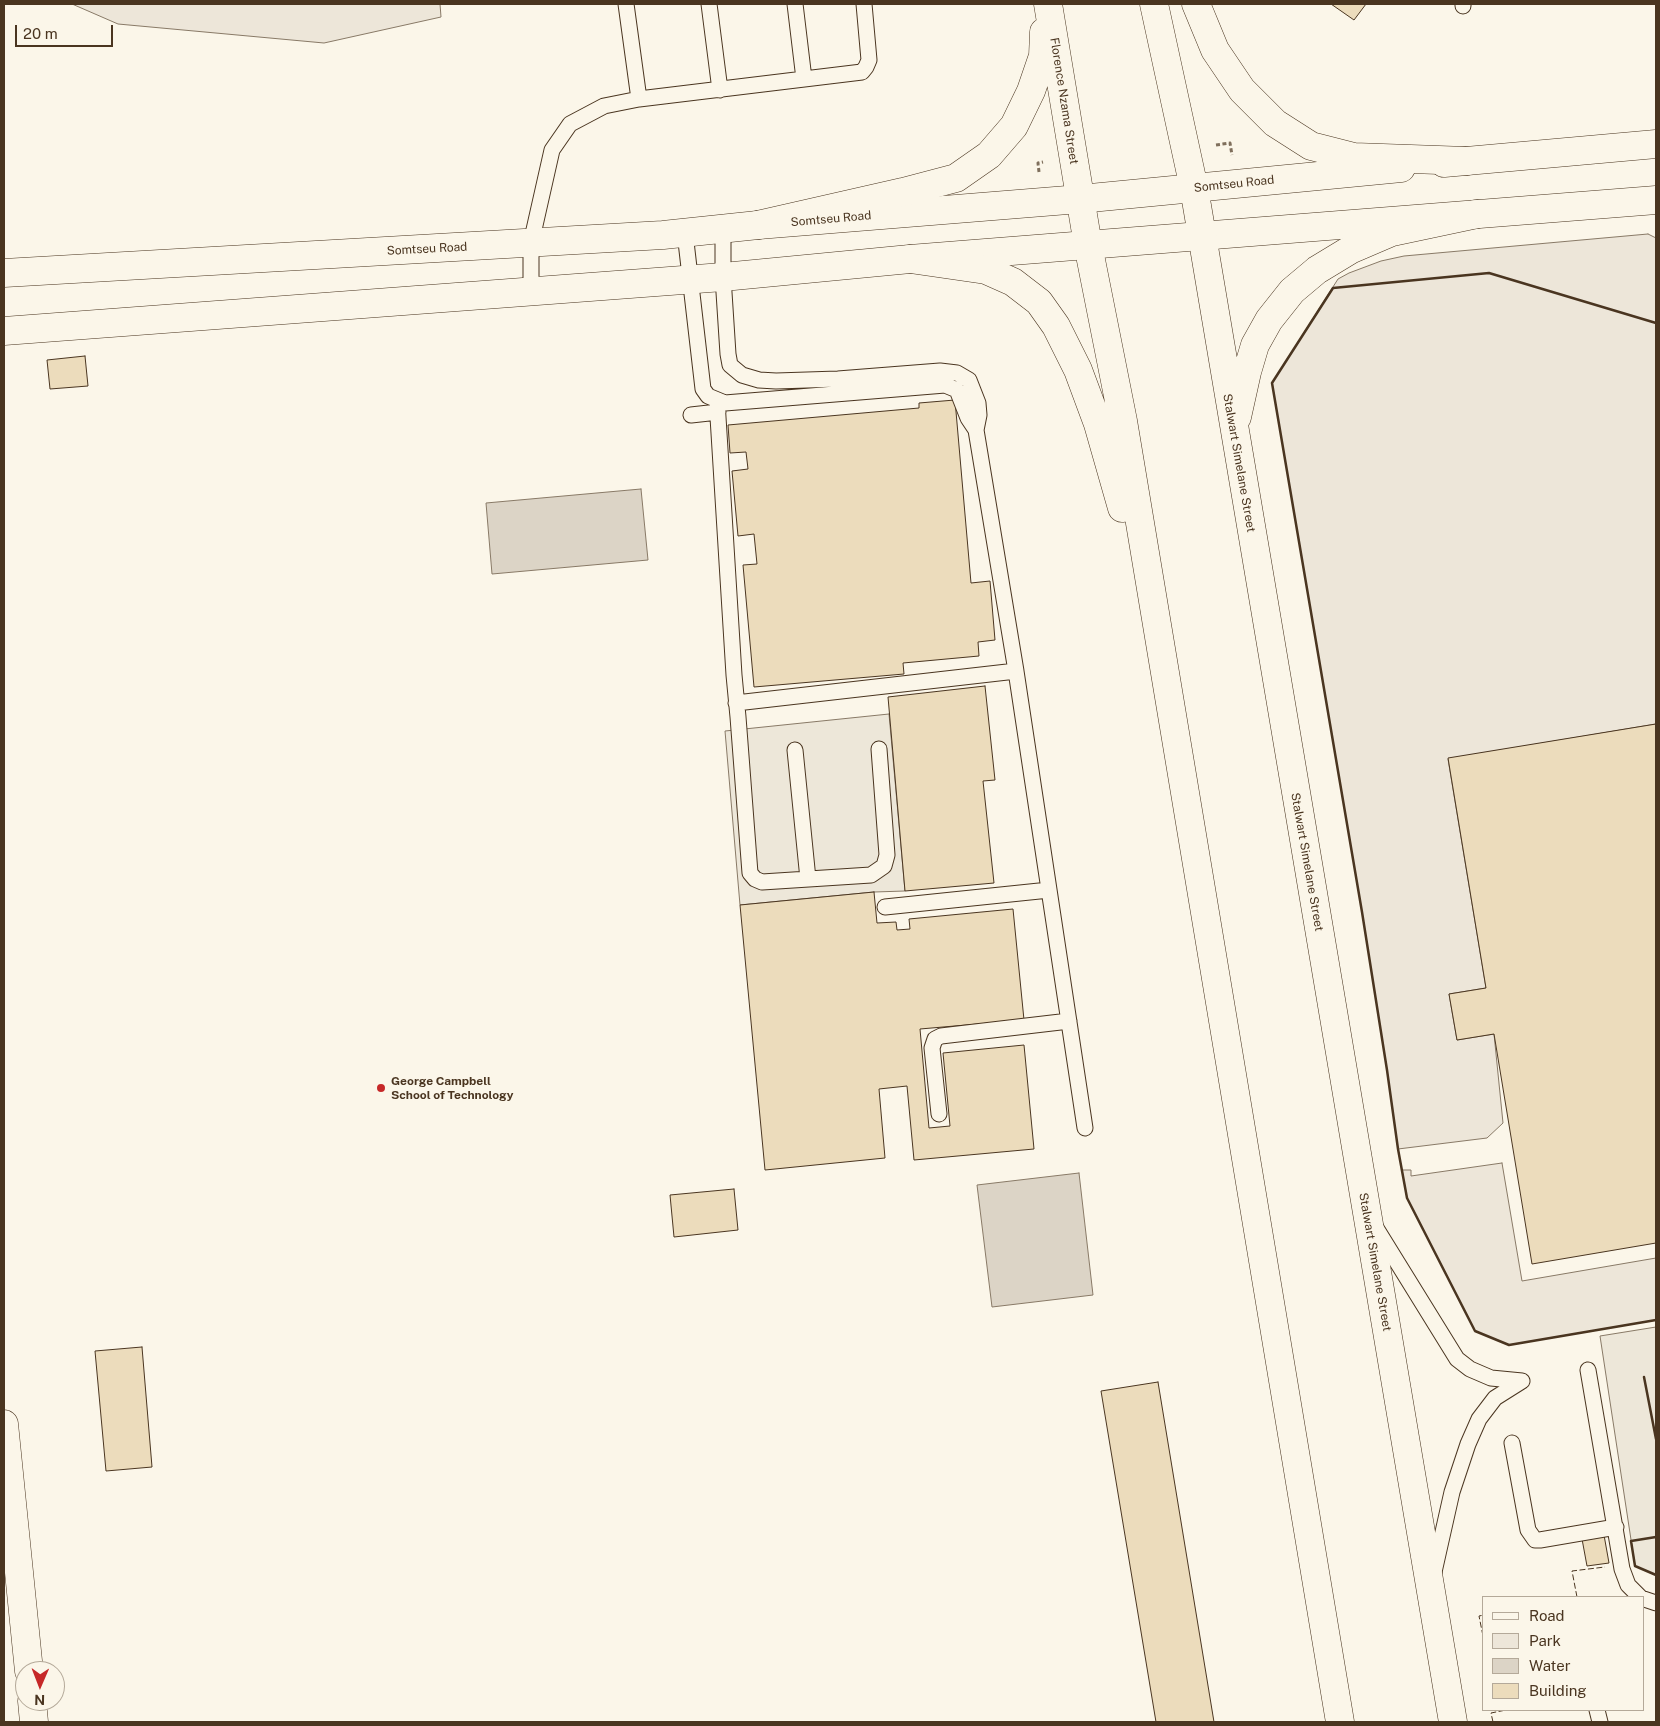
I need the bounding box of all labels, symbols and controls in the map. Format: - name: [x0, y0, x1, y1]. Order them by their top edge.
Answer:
- scale bar: [18, 15, 115, 47]
- text: 20 m: [23, 25, 58, 42]
- street label: Florence Nzama Street: [1047, 37, 1081, 165]
- street label: Somtseu Road: [1193, 173, 1275, 195]
- street label: Somtseu Road: [790, 208, 872, 230]
- street label: Somtseu Road: [386, 240, 468, 258]
- street label: Stalwart Simelane Street: [1220, 393, 1258, 533]
- street label: Stalwart Simelane Street: [1288, 792, 1326, 932]
- place label: George Campbell School of Technology: [391, 1074, 513, 1102]
- marker: George Campbell School of Technology: [375, 1082, 387, 1094]
- street label: Stalwart Simelane Street: [1356, 1192, 1394, 1332]
- legend: [1482, 1596, 1645, 1711]
- text: Road: [1529, 1607, 1565, 1624]
- text: Park: [1529, 1632, 1561, 1649]
- text: Water: [1529, 1657, 1571, 1674]
- north arrow: [15, 1661, 65, 1711]
- text: Building: [1529, 1682, 1587, 1699]
- text: N: [34, 1692, 45, 1708]

